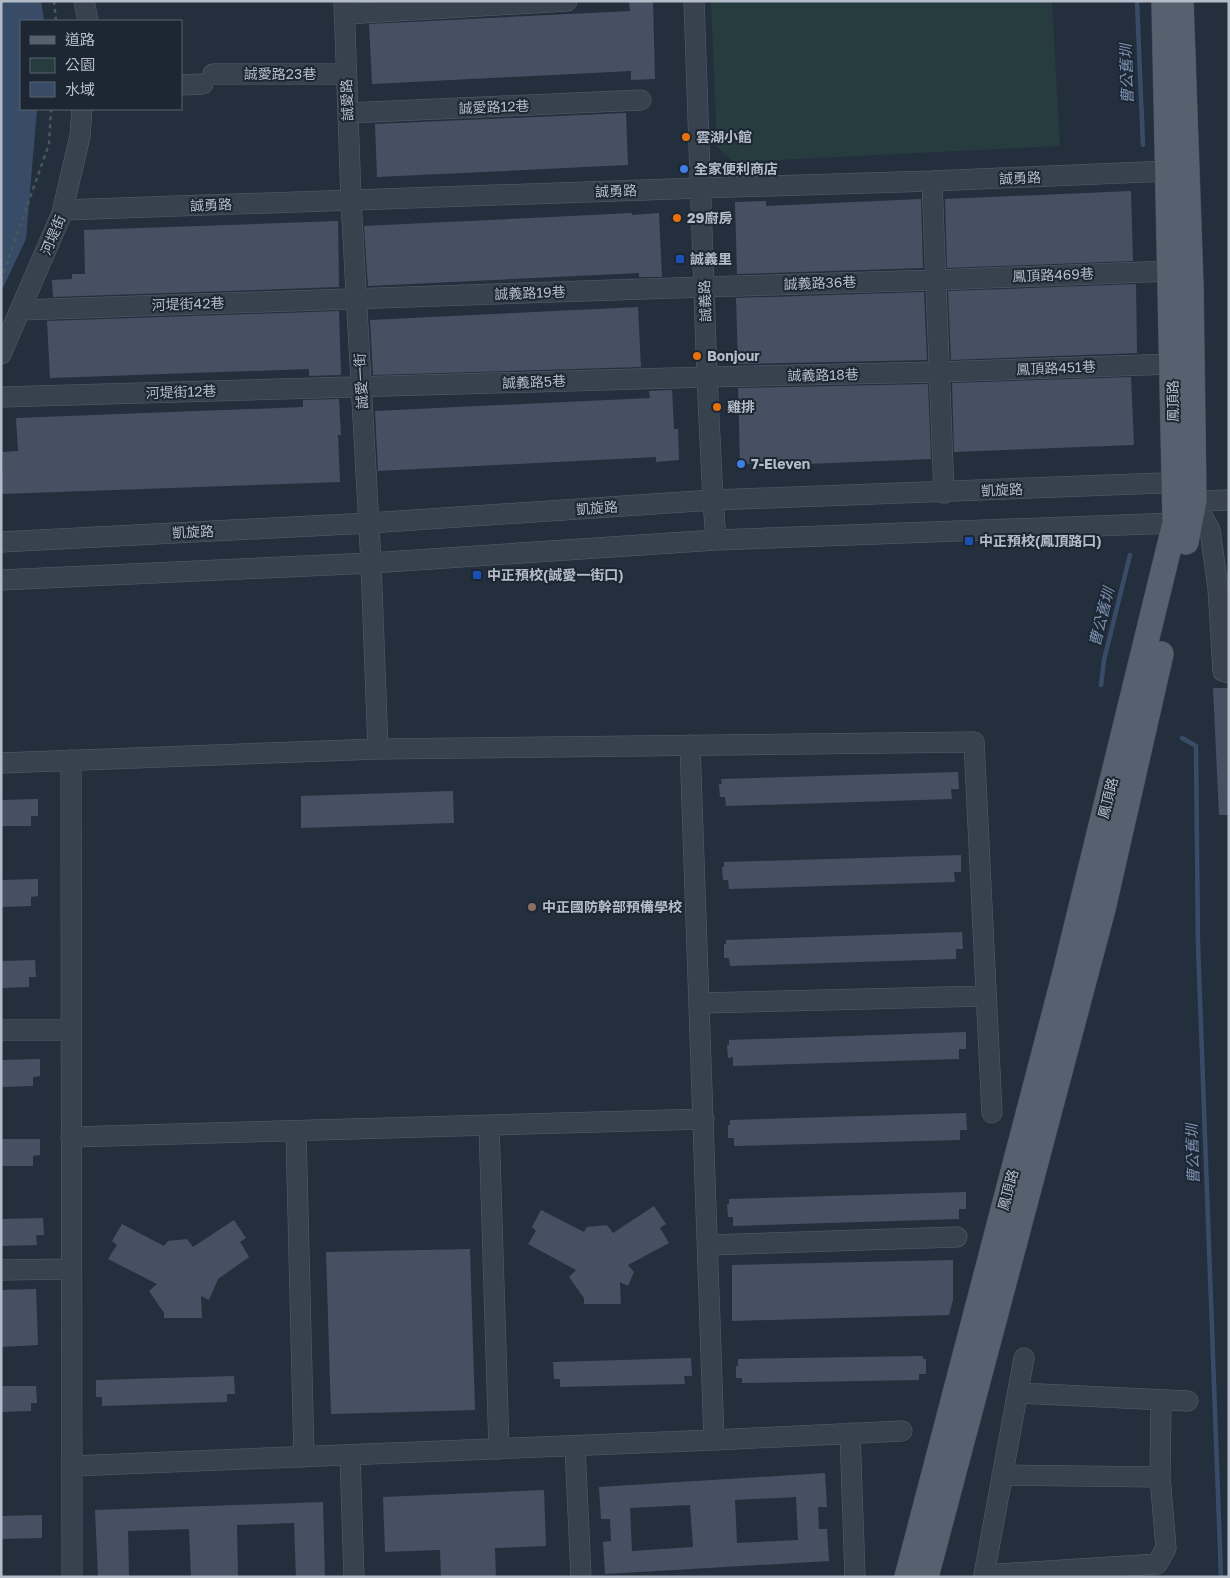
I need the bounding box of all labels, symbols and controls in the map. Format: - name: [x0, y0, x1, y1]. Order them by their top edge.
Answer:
- legend: [20, 20, 182, 110]
- text: 道路: [65, 30, 95, 48]
- water label: 曹公舊圳: [1116, 42, 1136, 104]
- text: 公園: [65, 55, 95, 73]
- street label: 誠愛路23巷: [244, 65, 316, 82]
- street label: 誠愛路: [337, 79, 356, 121]
- text: 水域: [65, 80, 95, 98]
- street label: 誠愛路12巷: [458, 97, 530, 116]
- place label: 雲湖小館: [696, 128, 752, 145]
- marker: 雲湖小館: [680, 131, 692, 143]
- place label: 全家便利商店: [694, 160, 778, 177]
- marker: 全家便利商店: [678, 163, 690, 175]
- street label: 誠勇路: [999, 168, 1041, 187]
- street label: 誠勇路: [595, 181, 637, 200]
- street label: 誠勇路: [190, 195, 232, 214]
- place label: 29廚房: [687, 209, 732, 226]
- street label: 河堤街: [37, 212, 69, 257]
- marker: 29廚房: [671, 212, 683, 224]
- place label: 誠義里: [690, 250, 732, 267]
- marker: 誠義里: [674, 253, 686, 265]
- street label: 鳳頂路469巷: [1012, 265, 1094, 284]
- street label: 誠義路36巷: [783, 273, 857, 292]
- street label: 誠義路: [695, 280, 714, 322]
- street label: 誠義路19巷: [494, 283, 566, 302]
- street label: 河堤街42巷: [151, 294, 225, 313]
- place label: Bonjour: [707, 347, 760, 364]
- marker: Bonjour: [691, 350, 703, 362]
- street label: 誠愛一街: [351, 353, 370, 409]
- street label: 鳳頂路451巷: [1016, 358, 1096, 377]
- street label: 誠義路18巷: [787, 365, 859, 384]
- street label: 誠義路5巷: [502, 372, 566, 391]
- street label: 鳳頂路: [1164, 380, 1181, 422]
- street label: 河堤街12巷: [145, 382, 217, 401]
- place label: 雞排: [727, 398, 755, 415]
- marker: 雞排: [711, 401, 723, 413]
- place label: 7-Eleven: [751, 455, 810, 472]
- marker: 7-Eleven: [735, 458, 747, 470]
- street label: 凱旋路: [981, 480, 1023, 499]
- street label: 凱旋路: [575, 498, 619, 517]
- street label: 凱旋路: [172, 522, 214, 541]
- place label: 中正預校(鳳頂路口): [979, 532, 1102, 549]
- marker: 中正預校(鳳頂路口): [963, 535, 975, 547]
- place label: 中正預校(誠愛一街口): [487, 566, 624, 583]
- marker: 中正預校(誠愛一街口): [471, 569, 483, 581]
- water label: 曹公舊圳: [1085, 584, 1118, 648]
- street label: 鳳頂路: [1094, 775, 1121, 820]
- place label: 中正國防幹部預備學校: [542, 898, 682, 915]
- marker: 中正國防幹部預備學校: [526, 901, 538, 913]
- water label: 曹公舊圳: [1182, 1122, 1202, 1184]
- street label: 鳳頂路: [994, 1167, 1021, 1212]

